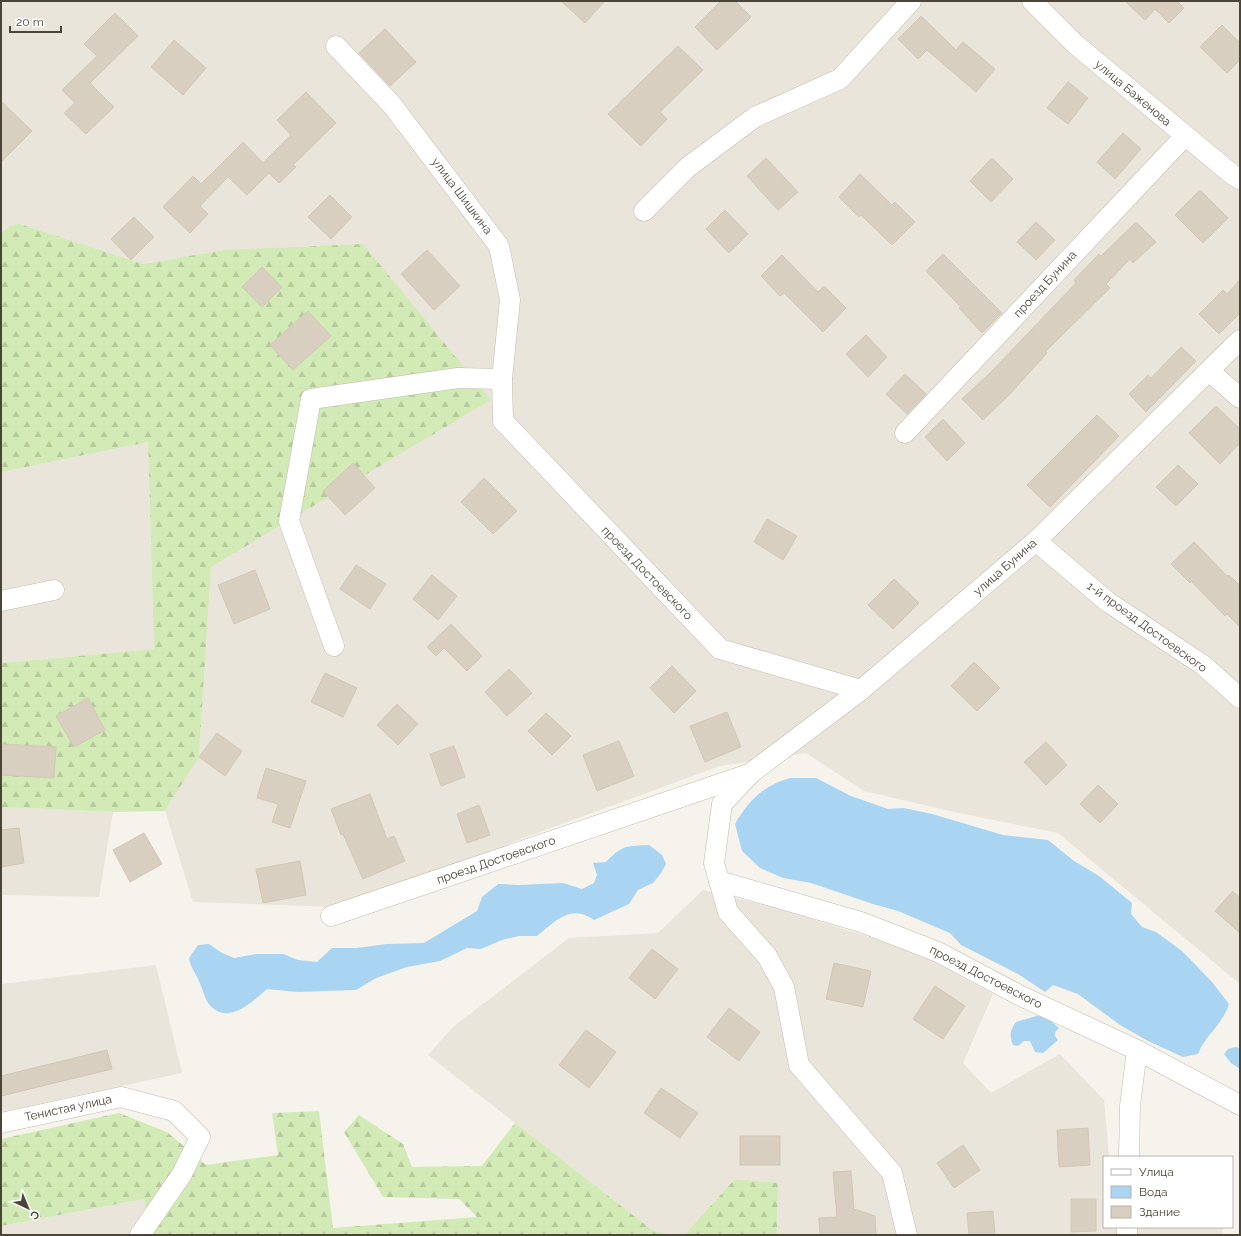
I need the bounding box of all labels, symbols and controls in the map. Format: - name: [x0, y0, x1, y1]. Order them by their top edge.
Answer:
- scale bar: [10, 8, 61, 34]
- text: 20 m: [16, 15, 44, 29]
- street label: улица Баженова: [1092, 57, 1174, 129]
- street label: улица Шишкина: [429, 155, 495, 237]
- street label: проезд Бунина: [1011, 248, 1079, 320]
- street label: проезд Достоевского: [599, 523, 695, 623]
- street label: улица Бунина: [971, 536, 1039, 598]
- street label: 1-й проезд Достоевского: [1084, 579, 1210, 675]
- street label: проезд Достоевского: [435, 833, 557, 887]
- street label: проезд Достоевского: [927, 942, 1045, 1012]
- street label: Тенистая улица: [23, 1092, 113, 1124]
- legend: [1103, 1156, 1233, 1228]
- text: Улица: [1139, 1165, 1174, 1179]
- text: Вода: [1139, 1185, 1168, 1199]
- north arrow: [8, 1188, 48, 1228]
- text: Здание: [1139, 1205, 1180, 1219]
- text: С: [27, 1208, 42, 1222]

